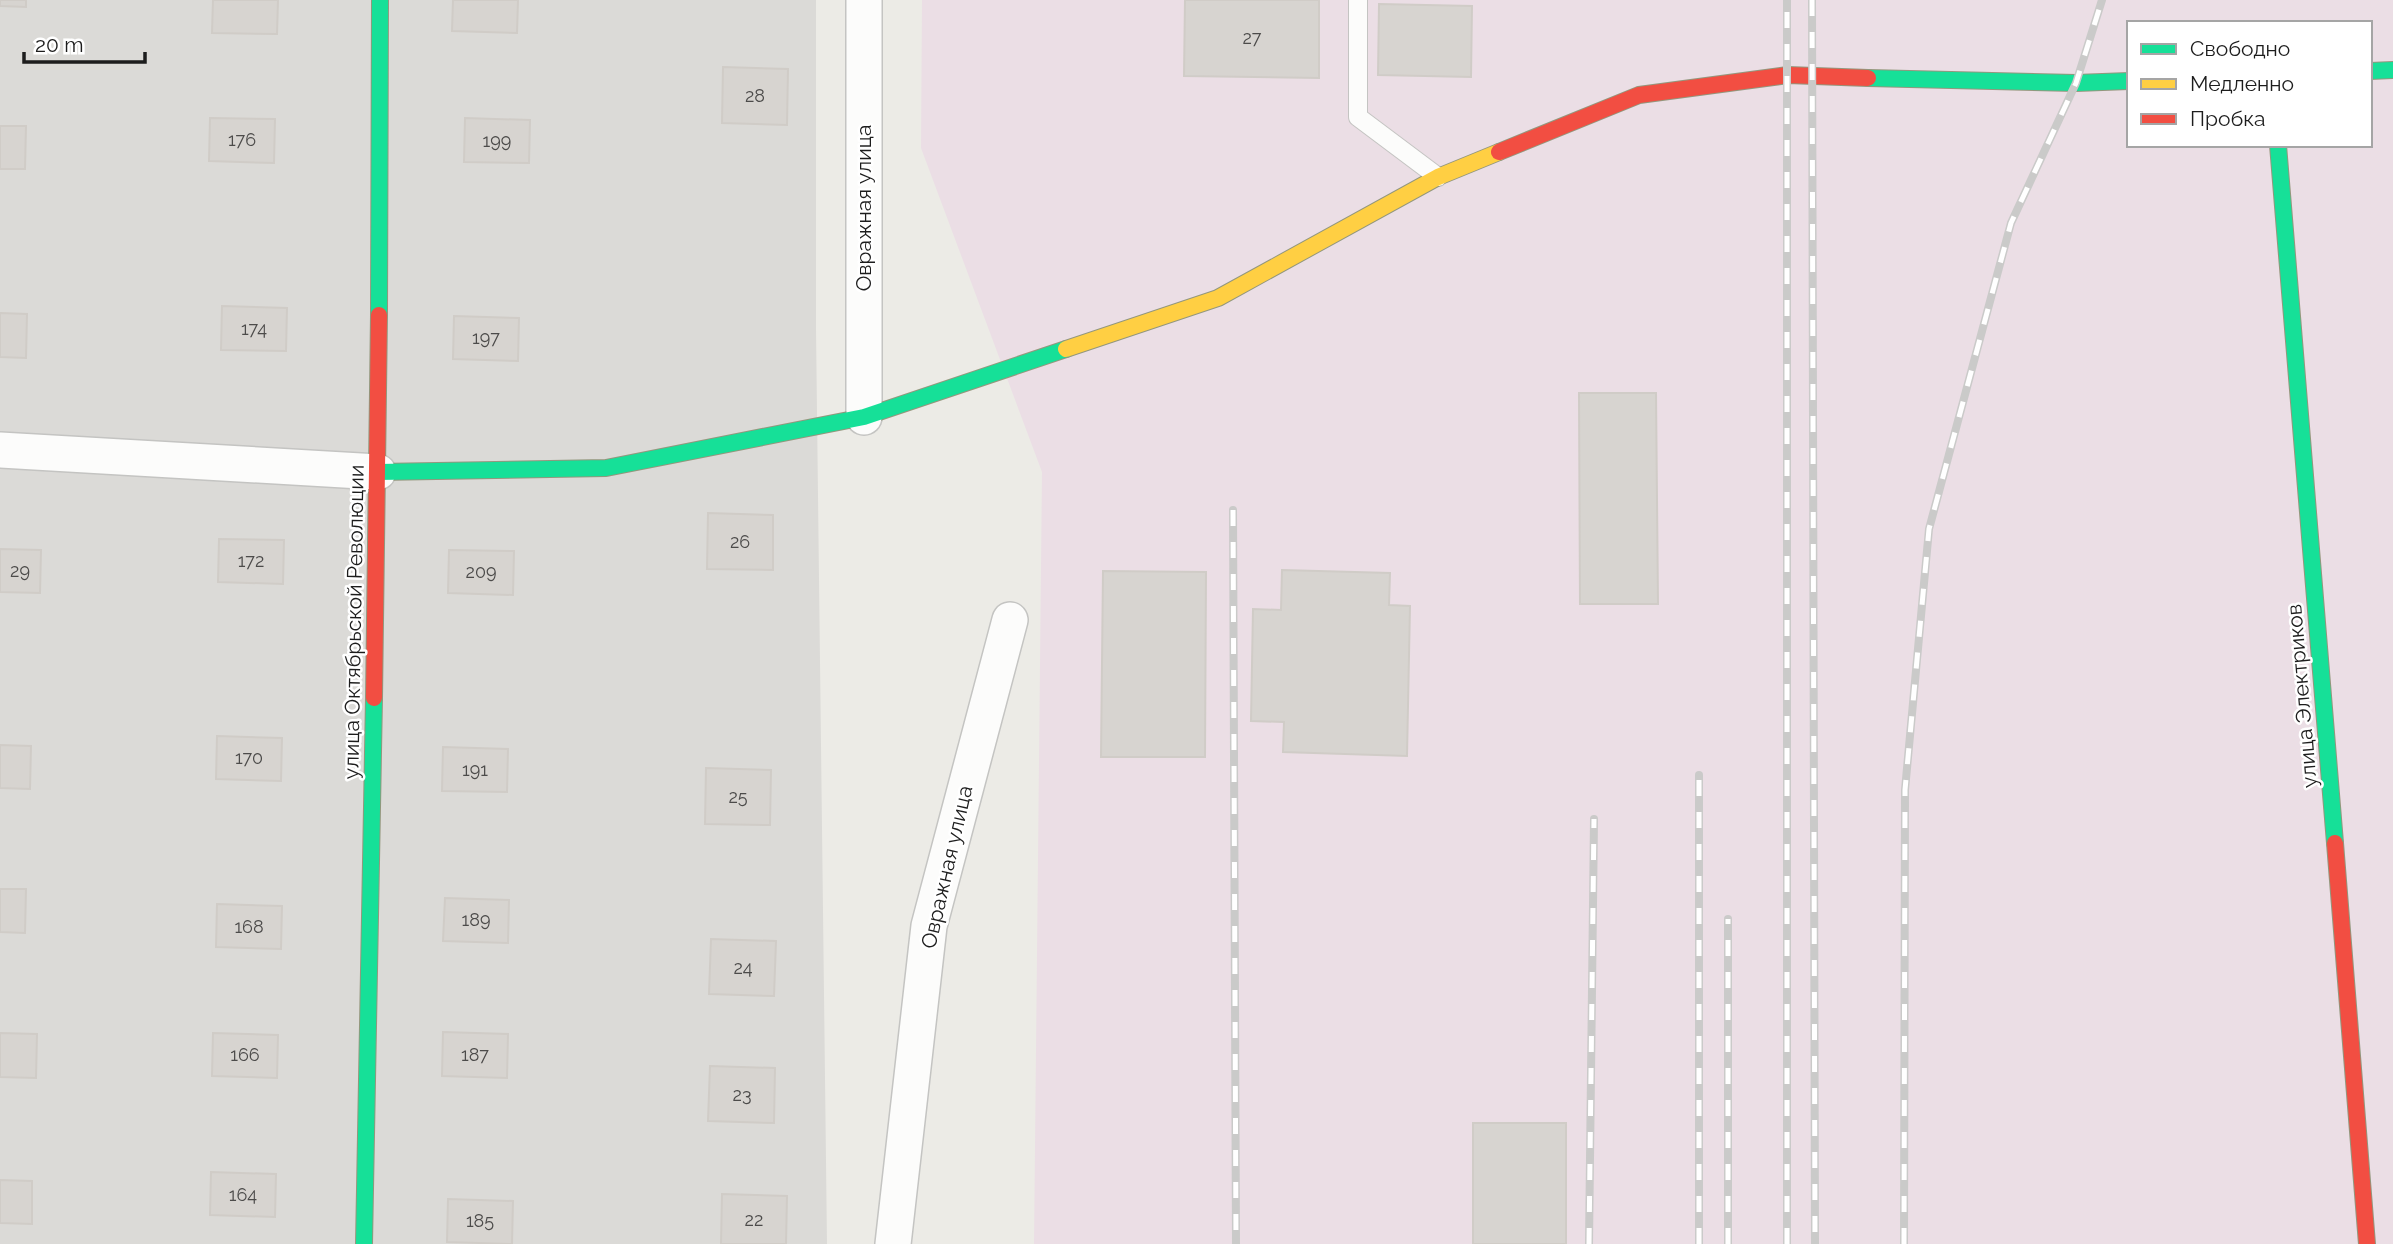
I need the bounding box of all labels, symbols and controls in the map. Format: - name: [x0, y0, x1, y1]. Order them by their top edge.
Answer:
- scale bar: [24, 21, 145, 65]
- legend: [2127, 21, 2372, 147]
- house number: 27: [1242, 27, 1262, 48]
- text: 20 m: [35, 32, 83, 57]
- text: Свободно: [2190, 36, 2290, 61]
- text: Медленно: [2190, 71, 2294, 96]
- house number: 28: [745, 85, 765, 106]
- text: Пробка: [2190, 106, 2266, 131]
- street label: Овражная улица: [851, 125, 876, 291]
- house number: 176: [228, 129, 256, 150]
- house number: 199: [483, 130, 511, 151]
- house number: 174: [241, 318, 267, 339]
- house number: 197: [472, 327, 500, 348]
- street label: улица Октябрьской Революции: [338, 464, 369, 780]
- house number: 26: [730, 531, 750, 552]
- house number: 172: [238, 550, 264, 571]
- house number: 29: [10, 560, 30, 581]
- house number: 209: [466, 561, 496, 582]
- street label: улица Электриков: [2281, 603, 2322, 789]
- house number: 170: [235, 747, 263, 768]
- house number: 191: [462, 759, 488, 780]
- street label: Овражная улица: [916, 783, 977, 951]
- house number: 25: [728, 786, 748, 807]
- house number: 189: [462, 909, 490, 930]
- house number: 168: [234, 916, 264, 937]
- house number: 24: [733, 957, 753, 978]
- house number: 166: [230, 1044, 260, 1065]
- house number: 187: [461, 1044, 489, 1065]
- house number: 23: [733, 1084, 752, 1105]
- house number: 164: [229, 1184, 257, 1205]
- house number: 22: [745, 1209, 763, 1230]
- house number: 185: [466, 1210, 494, 1231]

